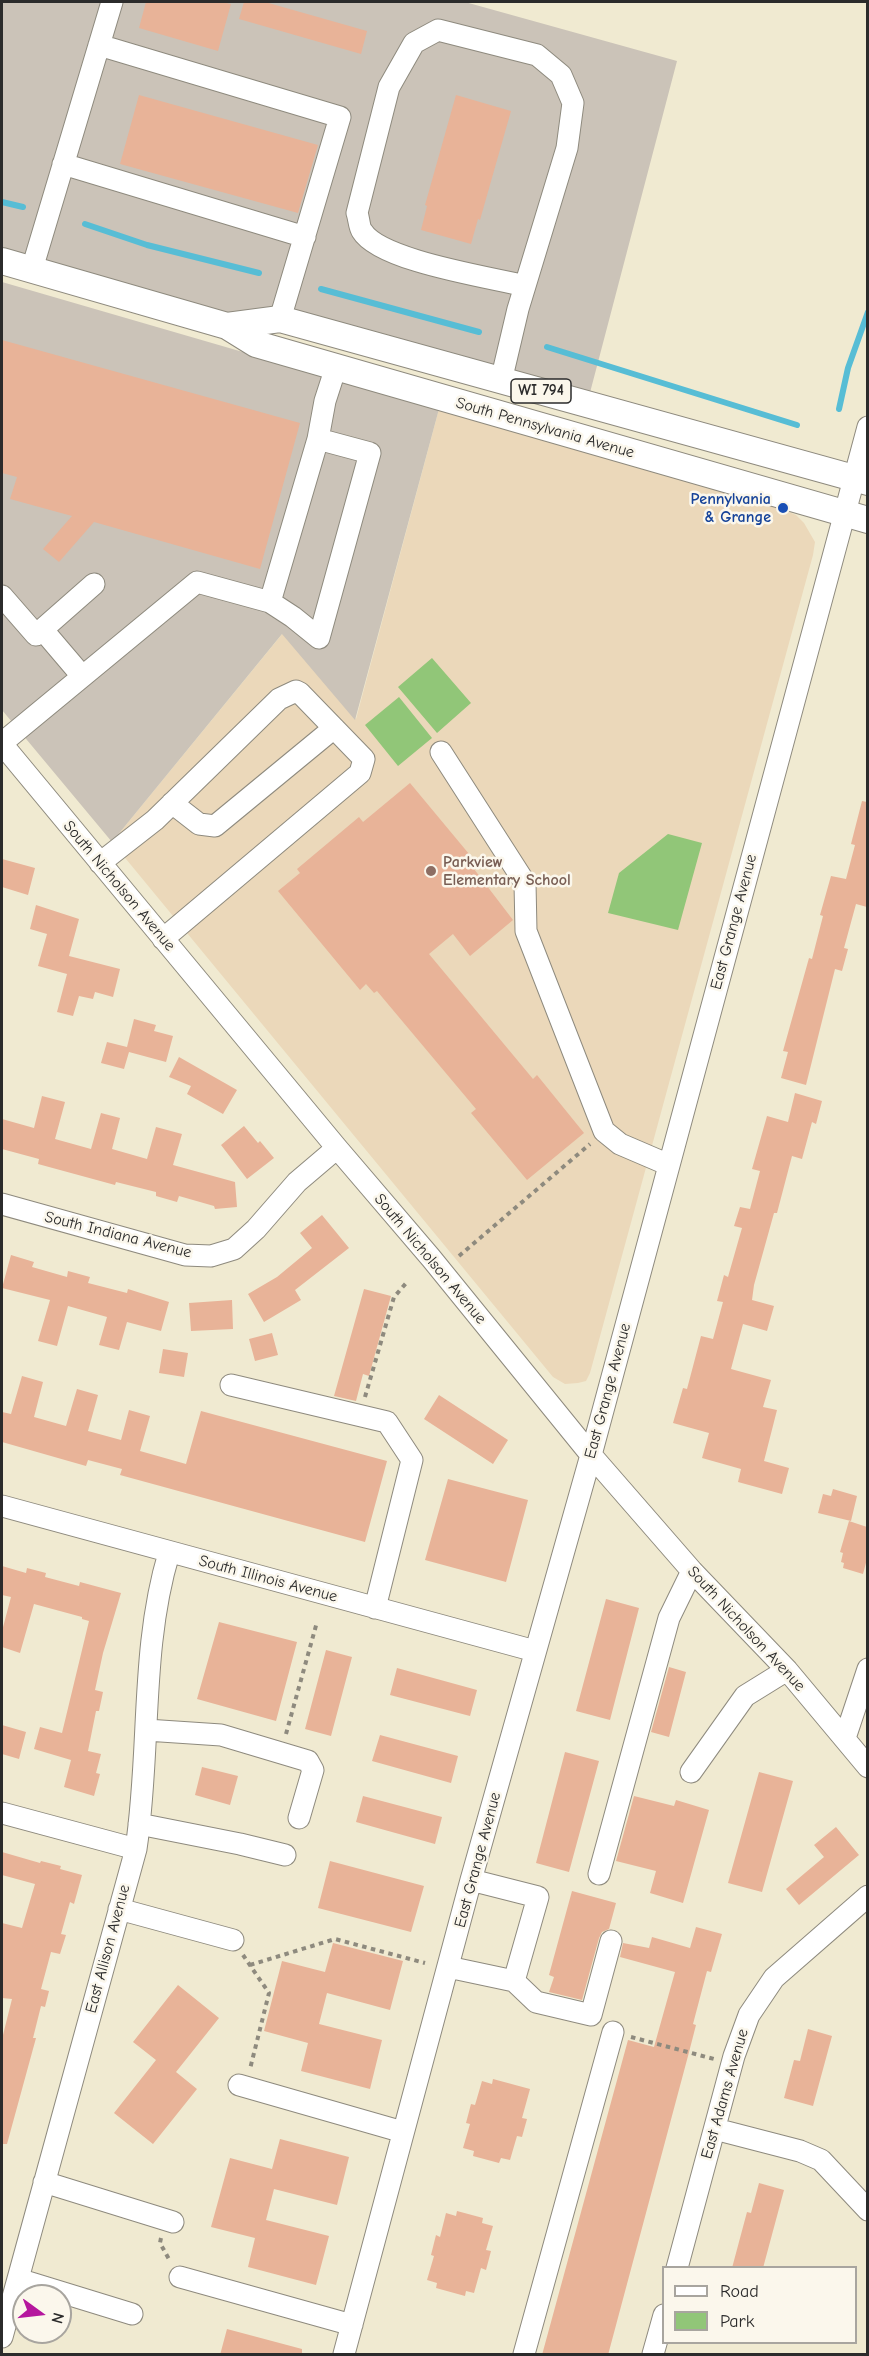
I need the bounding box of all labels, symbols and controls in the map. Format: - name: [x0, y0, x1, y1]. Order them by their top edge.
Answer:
- road number: WI 794: [511, 379, 571, 403]
- street label: South Pennsylvania Avenue: [454, 393, 636, 463]
- place label: Pennylvania & Grange: [690, 489, 771, 527]
- marker: Pennylvania & Grange: [776, 501, 790, 515]
- street label: South Nicholson Avenue: [59, 817, 179, 955]
- place label: Parkview Elementary School: [443, 852, 571, 890]
- street label: East Grange Avenue: [707, 852, 761, 992]
- marker: Parkview Elementary School: [424, 864, 438, 878]
- street label: South Nicholson Avenue: [370, 1190, 490, 1328]
- street label: South Indiana Avenue: [43, 1207, 193, 1263]
- street label: East Grange Avenue: [581, 1321, 635, 1461]
- street label: South Illinois Avenue: [197, 1551, 339, 1607]
- street label: South Nicholson Avenue: [683, 1562, 809, 1696]
- street label: East Grange Avenue: [451, 1790, 505, 1930]
- street label: East Allison Avenue: [82, 1883, 134, 2015]
- street label: East Adams Avenue: [697, 2027, 753, 2161]
- legend: [662, 2266, 857, 2344]
- text: Road: [720, 2281, 759, 2302]
- north arrow: [12, 2284, 72, 2344]
- text: N: [47, 2311, 67, 2326]
- text: Park: [720, 2311, 754, 2332]

